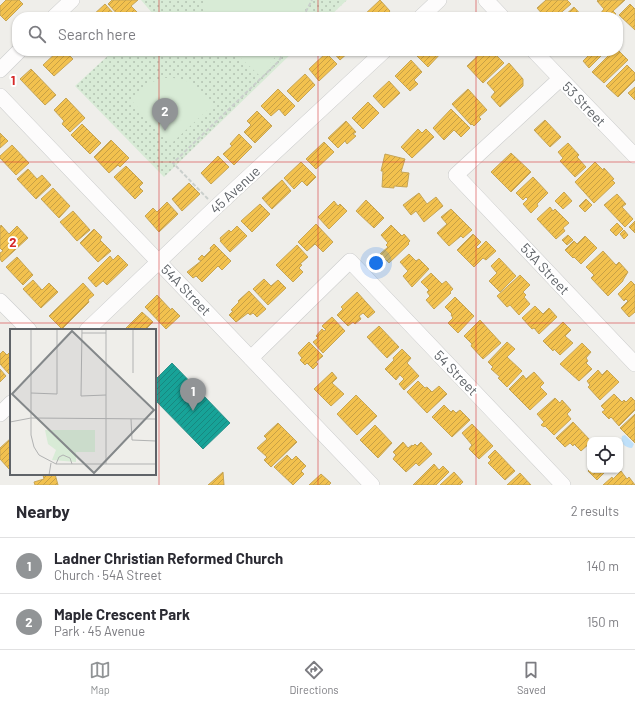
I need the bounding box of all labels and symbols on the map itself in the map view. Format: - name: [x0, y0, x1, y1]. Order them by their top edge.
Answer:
- text: 1: [11, 72, 15, 88]
- street label: 53 Street: [559, 78, 610, 129]
- pin: 2: [152, 98, 178, 131]
- street label: 45 Avenue: [206, 162, 263, 217]
- text: 2: [9, 234, 17, 250]
- street label: 53A Street: [517, 239, 573, 298]
- your location: [366, 253, 386, 273]
- street label: 54A Street: [158, 261, 215, 319]
- inset map: [10, 329, 156, 475]
- street label: 54 Street: [431, 347, 482, 399]
- pin: 1: [180, 378, 206, 411]

